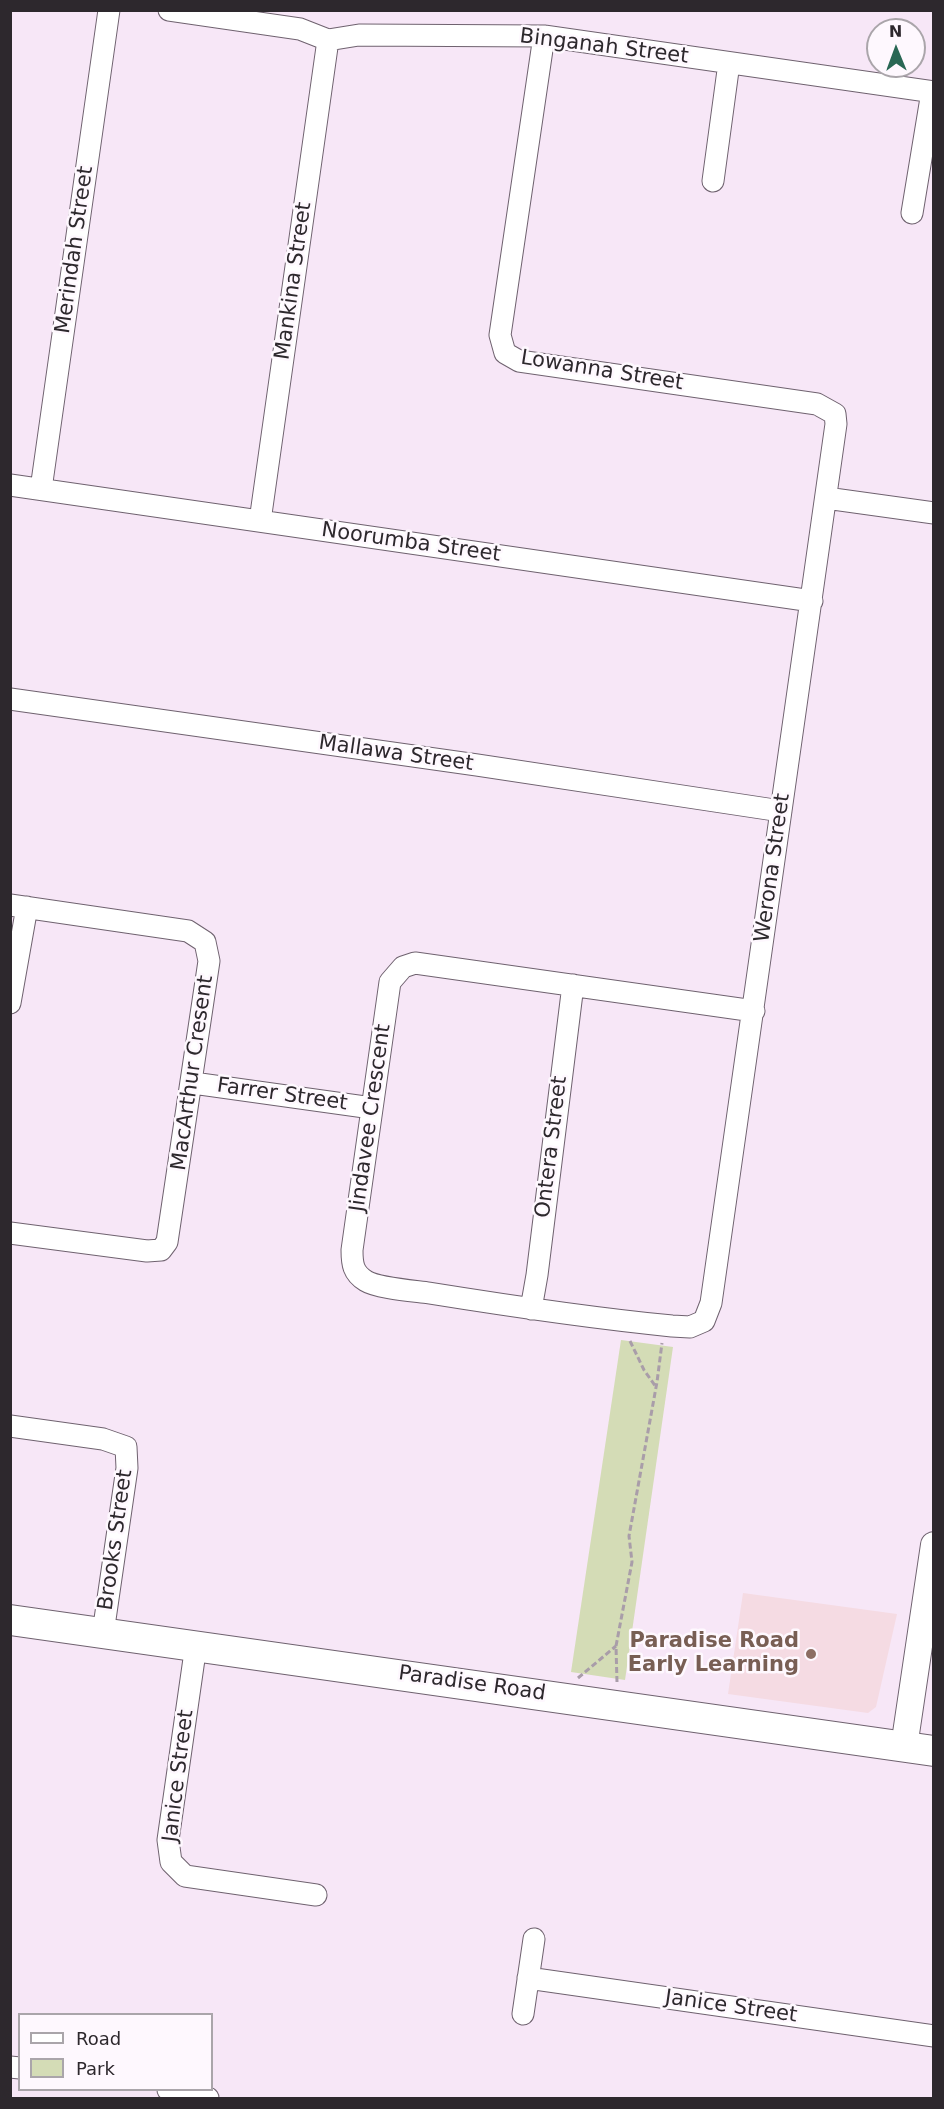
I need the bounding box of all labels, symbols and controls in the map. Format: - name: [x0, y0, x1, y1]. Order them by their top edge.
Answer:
- north arrow: [866, 18, 926, 78]
- text: N: [889, 22, 903, 41]
- street label: Binganah Street: [518, 24, 690, 70]
- street label: Merindah Street: [51, 165, 99, 335]
- street label: Mankina Street: [270, 201, 318, 361]
- street label: Lowanna Street: [519, 346, 685, 396]
- street label: Noorumba Street: [320, 518, 502, 568]
- street label: Mallawa Street: [317, 731, 475, 777]
- street label: Werona Street: [750, 792, 796, 944]
- street label: MacArthur Cresent: [167, 974, 219, 1172]
- street label: Jindavee Crescent: [345, 1023, 397, 1213]
- street label: Farrer Street: [215, 1073, 349, 1117]
- street label: Ontera Street: [531, 1075, 573, 1219]
- street label: Brooks Street: [94, 1468, 138, 1612]
- place label: Paradise Road Early Learning: [628, 1629, 799, 1679]
- marker: Paradise Road Early Learning: [804, 1647, 818, 1661]
- street label: Paradise Road: [397, 1661, 547, 1707]
- street label: Janice Street: [158, 1708, 200, 1844]
- street label: Janice Street: [663, 1985, 799, 2029]
- legend: [18, 2013, 213, 2091]
- text: Road: [76, 2028, 121, 2049]
- text: Park: [76, 2058, 115, 2079]

